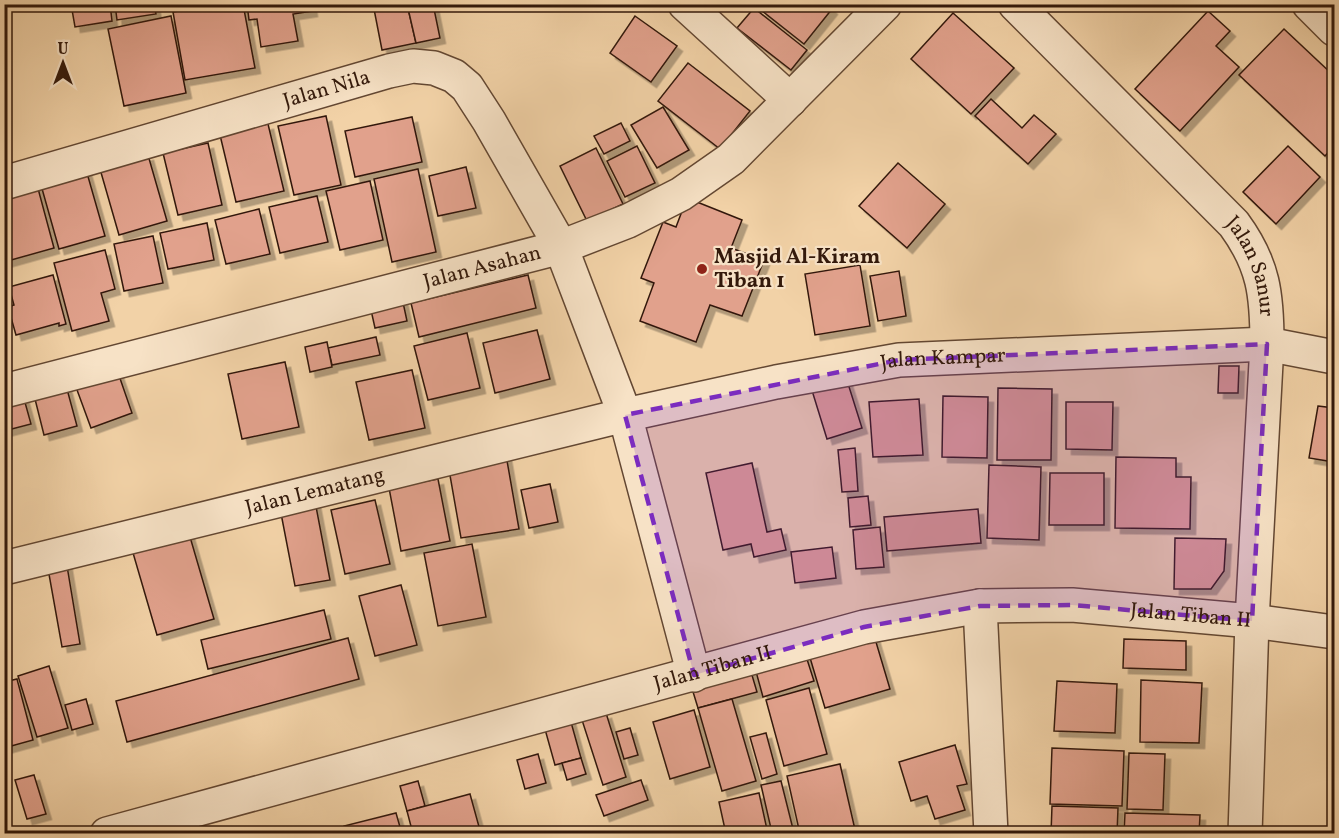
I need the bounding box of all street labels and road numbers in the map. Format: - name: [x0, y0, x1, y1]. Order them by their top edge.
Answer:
- street label: Jalan Nila: [280, 63, 374, 116]
- street label: Jalan Sanur: [1219, 209, 1281, 318]
- street label: Jalan Asahan: [420, 238, 544, 296]
- street label: Jalan Kampar: [878, 341, 1006, 378]
- street label: Jalan Lematang: [242, 460, 387, 523]
- street label: Jalan Tiban II: [1129, 596, 1253, 635]
- street label: Jalan Tiban II: [650, 638, 775, 698]

